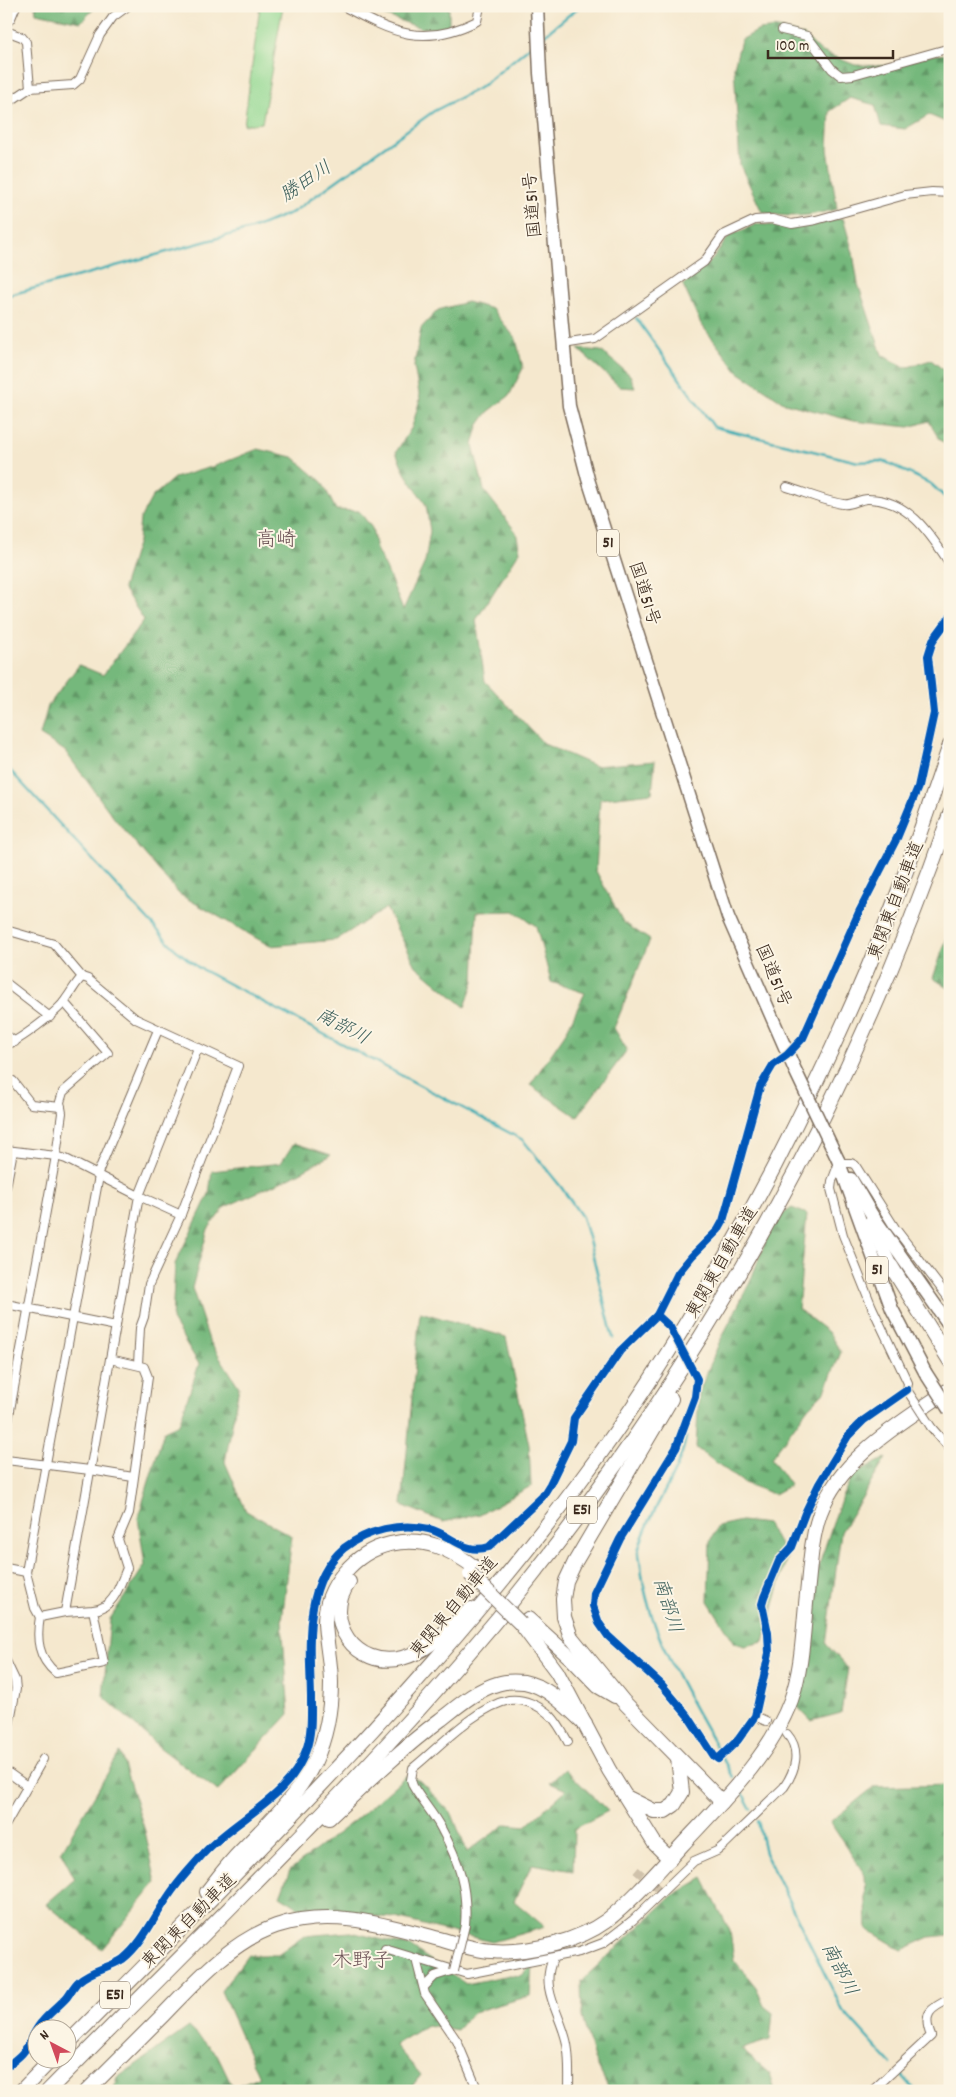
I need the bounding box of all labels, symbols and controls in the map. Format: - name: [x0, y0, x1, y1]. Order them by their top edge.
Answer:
- scale bar: [768, 28, 894, 60]
- text: 100 m: [776, 36, 809, 58]
- water label: 勝田川: [276, 156, 338, 210]
- street label: 国道51号: [519, 171, 549, 239]
- district label: 高崎: [256, 527, 296, 555]
- road number: 51: [597, 530, 619, 556]
- street label: 国道51号: [621, 559, 665, 629]
- street label: 東関東自動車道: [863, 838, 931, 964]
- street label: 国道51号: [748, 941, 796, 1011]
- water label: 南部川: [310, 1003, 374, 1053]
- street label: 東関東自動車道: [681, 1202, 765, 1324]
- road number: 51: [866, 1256, 888, 1284]
- road number: E51: [567, 1496, 597, 1524]
- street label: 東関東自動車道: [405, 1552, 505, 1664]
- water label: 南部川: [645, 1575, 687, 1637]
- street label: 東関東自動車道: [137, 1869, 243, 1975]
- water label: 南部川: [813, 1938, 863, 2002]
- district label: 木野子: [332, 1948, 392, 1976]
- road number: E51: [100, 1982, 130, 2008]
- north arrow: [28, 2020, 78, 2070]
- text: N: [36, 2026, 54, 2046]

